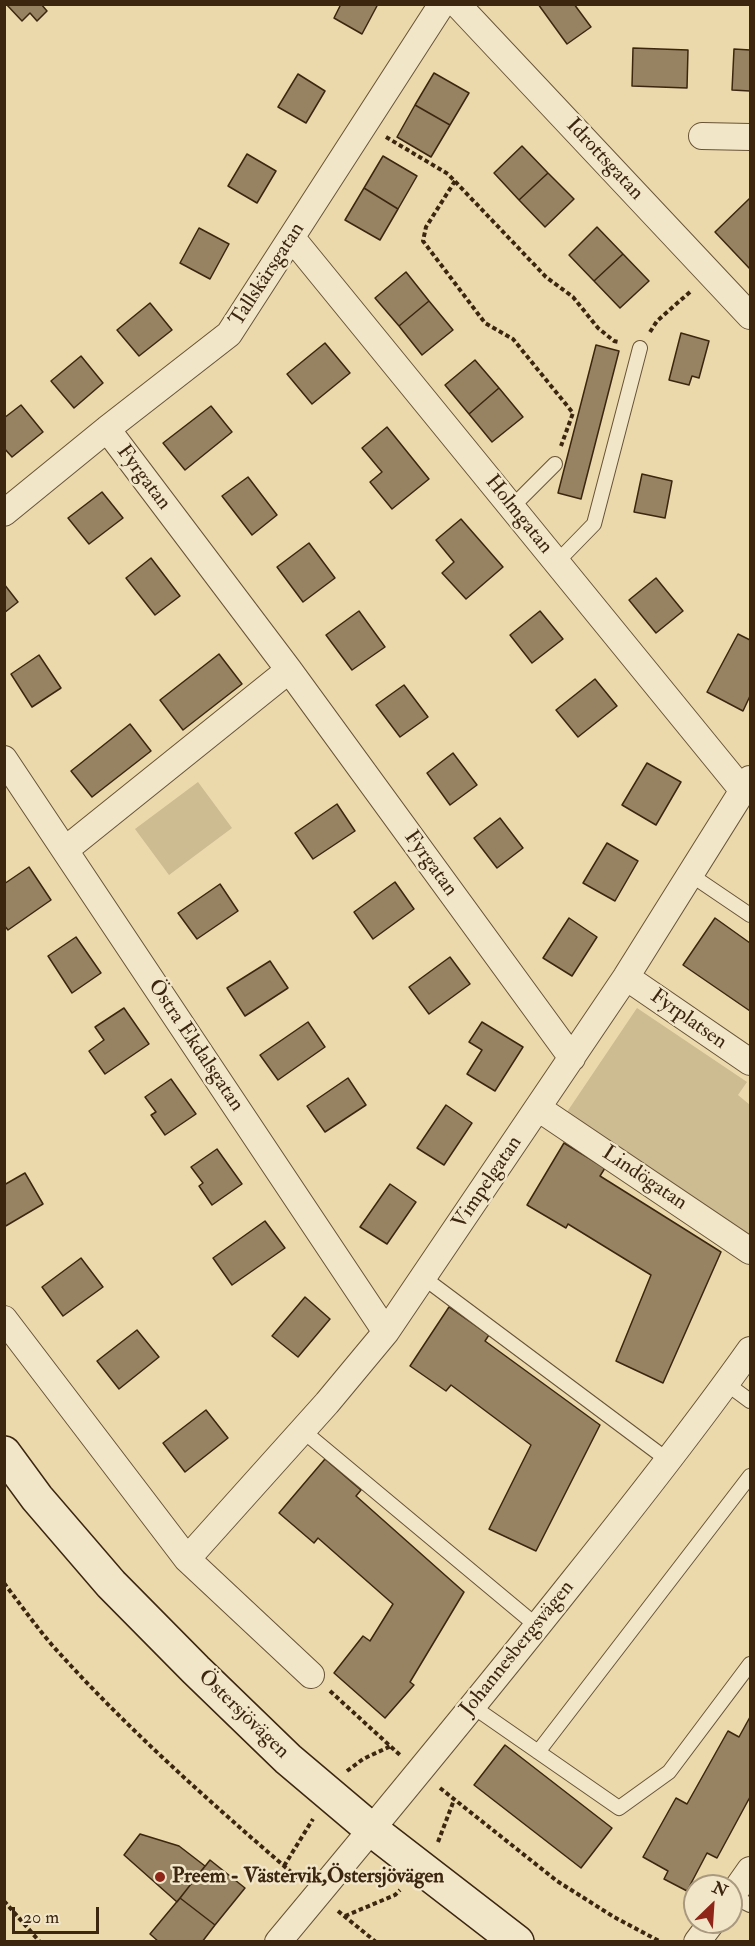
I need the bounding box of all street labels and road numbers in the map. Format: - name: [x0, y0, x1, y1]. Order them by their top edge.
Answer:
- street label: Idrottsgatan: [560, 114, 648, 206]
- street label: Tallskärsgatan: [225, 218, 311, 332]
- street label: Fyrgatan: [110, 441, 176, 515]
- street label: Holmgatan: [479, 471, 557, 559]
- street label: Fyrgatan: [398, 826, 462, 902]
- street label: Östra Ekdalsgatan: [142, 975, 248, 1117]
- street label: Fyrplatsen: [645, 984, 731, 1056]
- street label: Vimpelgatan: [448, 1132, 528, 1234]
- street label: Lindögatan: [597, 1141, 691, 1217]
- street label: Johannesbergsvägen: [456, 1576, 580, 1722]
- street label: Östersjövägen: [192, 1665, 294, 1765]

